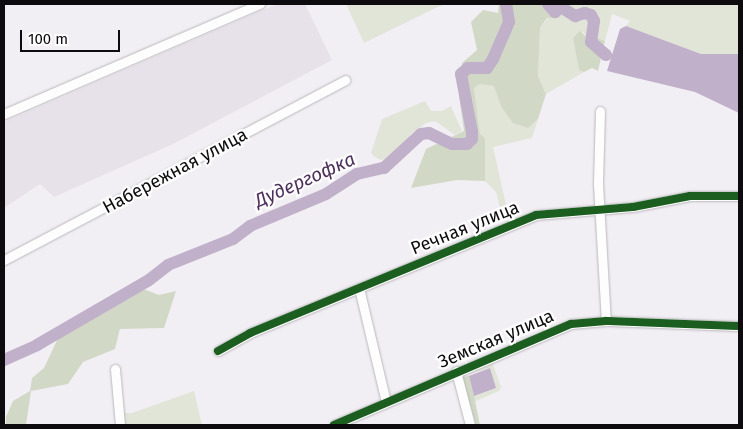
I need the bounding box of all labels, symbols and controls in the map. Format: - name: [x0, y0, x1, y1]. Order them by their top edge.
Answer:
- scale bar: [22, 20, 122, 52]
- text: 100 m: [28, 30, 68, 48]
- street label: Набережная улица: [99, 124, 251, 218]
- water label: Дудергофка: [251, 148, 359, 212]
- street label: Речная улица: [408, 196, 522, 260]
- street label: Земская улица: [435, 305, 557, 373]

